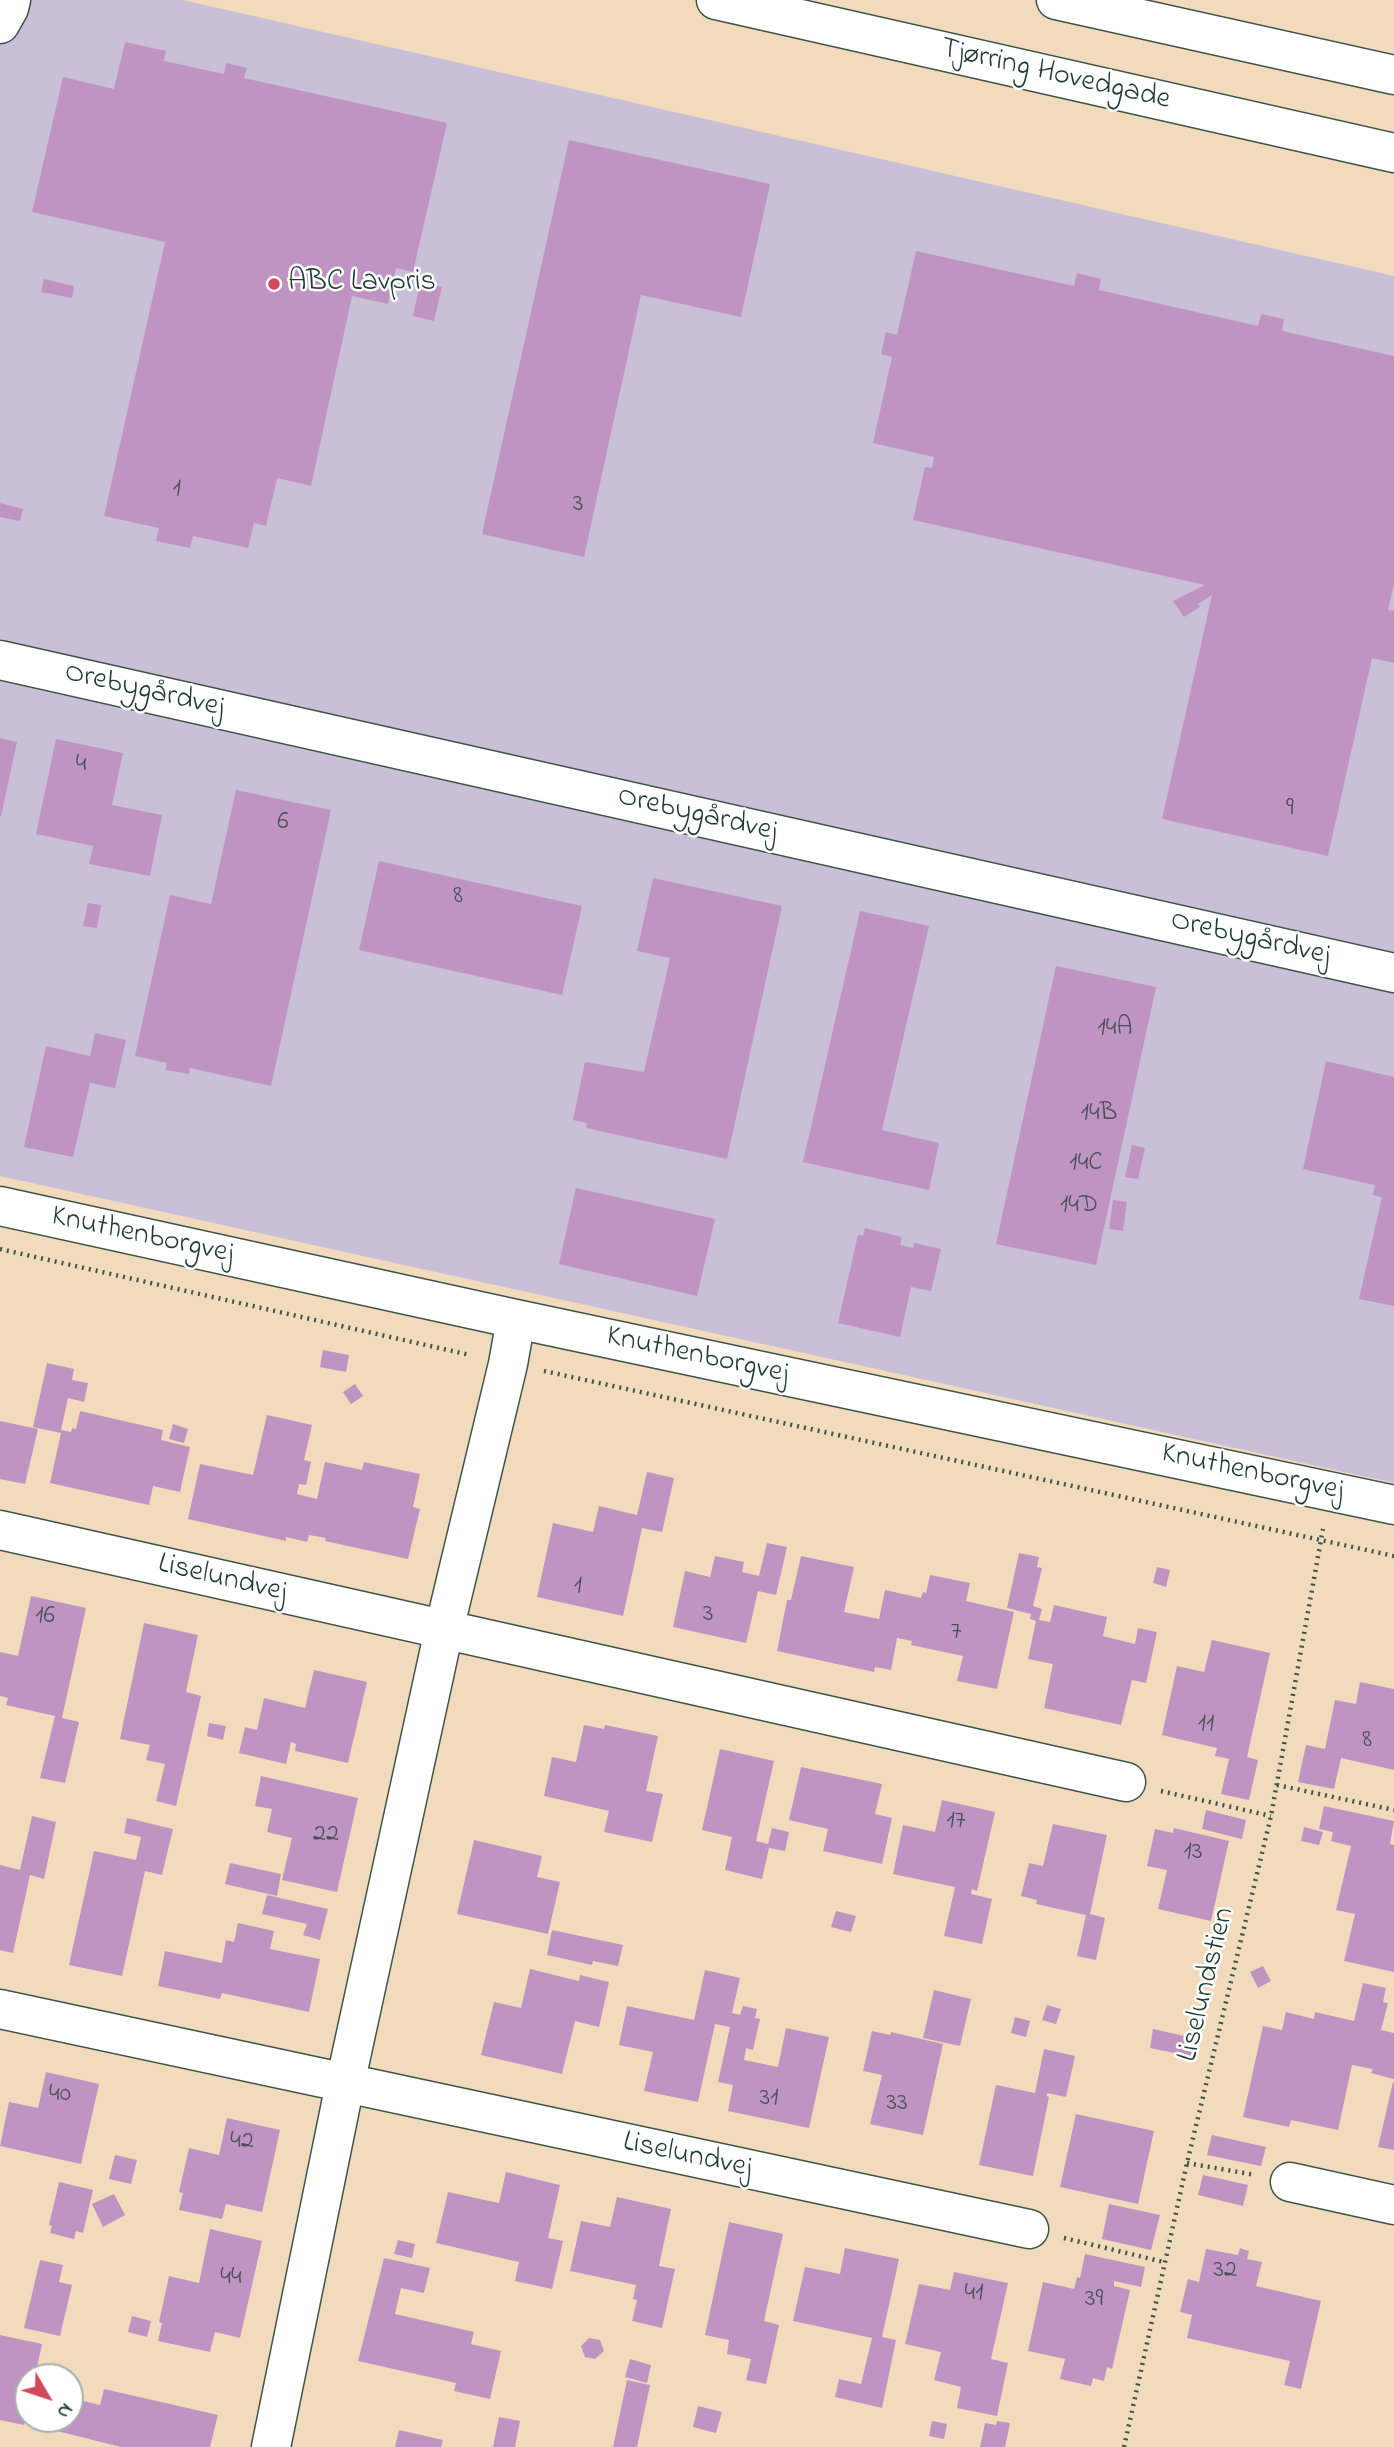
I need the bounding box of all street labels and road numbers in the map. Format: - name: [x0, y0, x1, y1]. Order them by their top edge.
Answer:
- street label: Tjørring Hovedgade: [937, 32, 1173, 120]
- street label: Orebygårdvej: [61, 656, 227, 728]
- street label: Orebygårdvej: [614, 780, 780, 852]
- street label: Orebygårdvej: [1167, 904, 1333, 976]
- street label: Knuthenborgvej: [48, 1200, 236, 1274]
- street label: Knuthenborgvej: [603, 1320, 791, 1394]
- street label: Knuthenborgvej: [1158, 1437, 1346, 1511]
- street label: Liselundvej: [154, 1548, 290, 1612]
- street label: Liselundstien: [1171, 1904, 1245, 2066]
- street label: Liselundvej: [619, 2126, 755, 2188]

